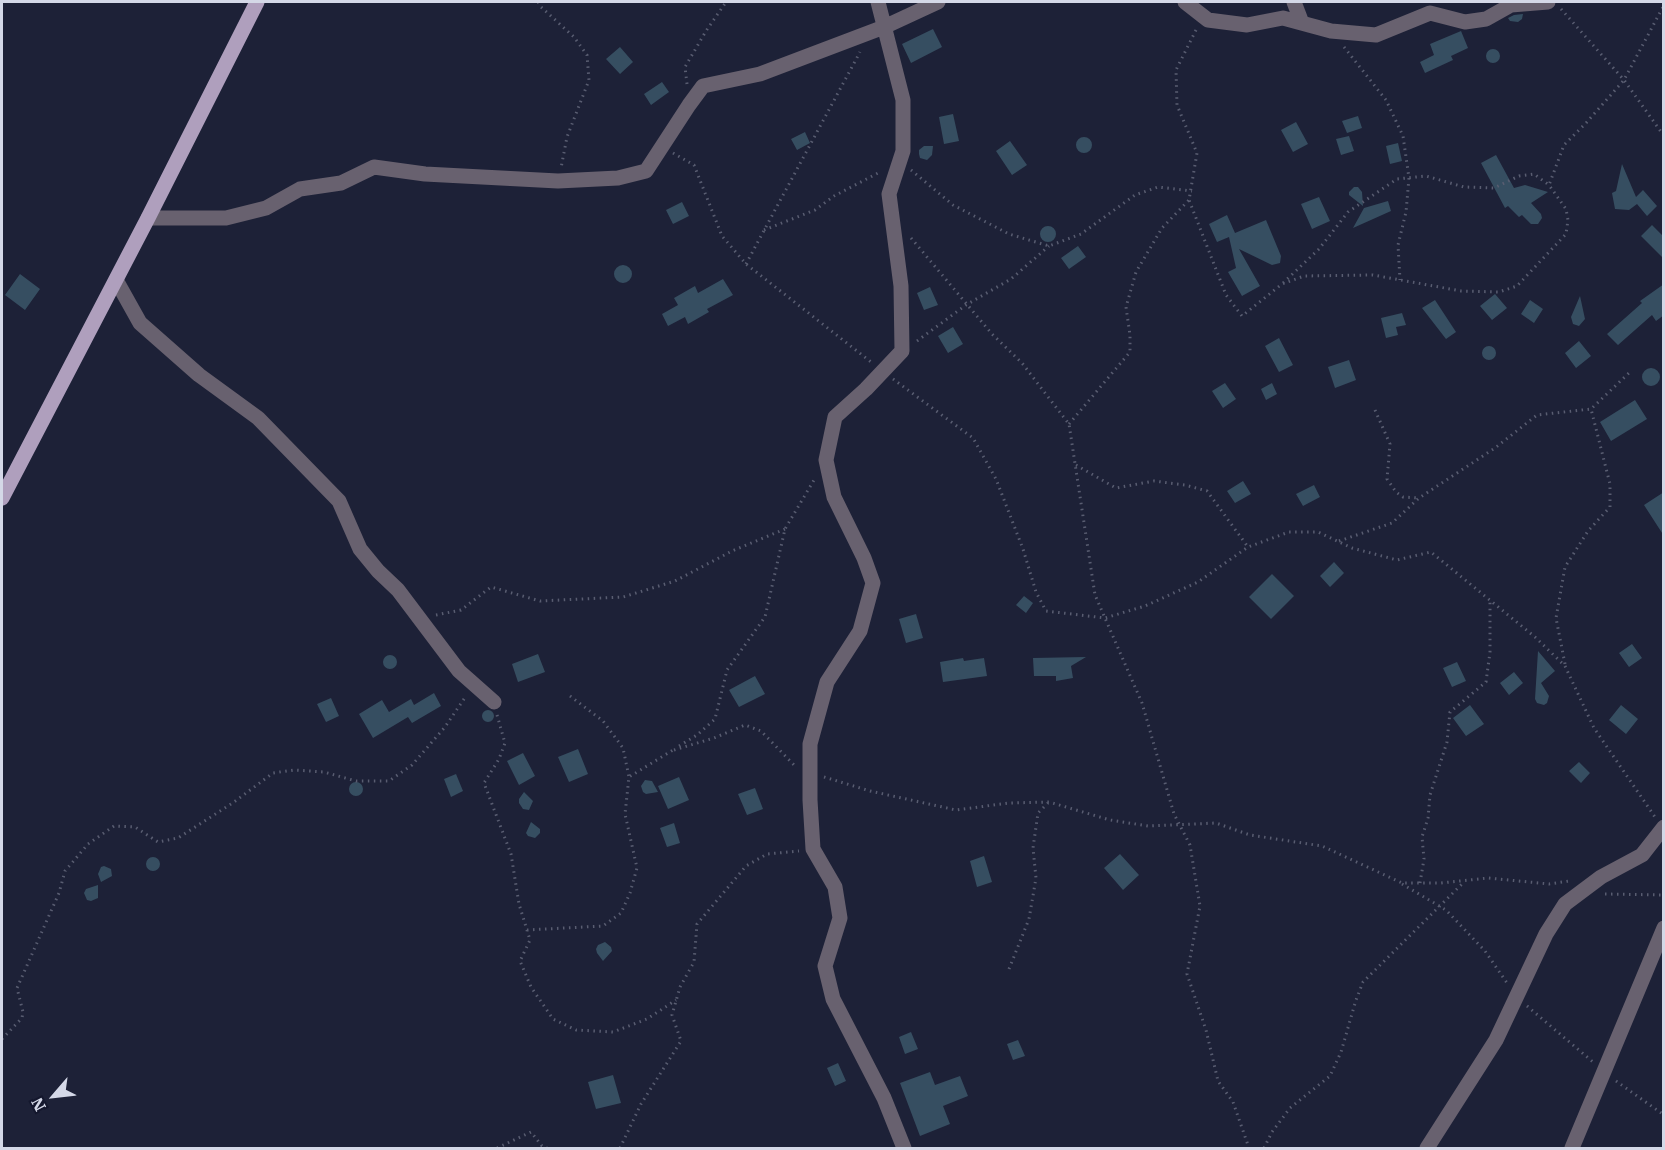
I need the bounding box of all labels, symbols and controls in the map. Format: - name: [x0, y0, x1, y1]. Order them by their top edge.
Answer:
- north arrow: [24, 1066, 84, 1126]
- text: N: [26, 1094, 50, 1115]

